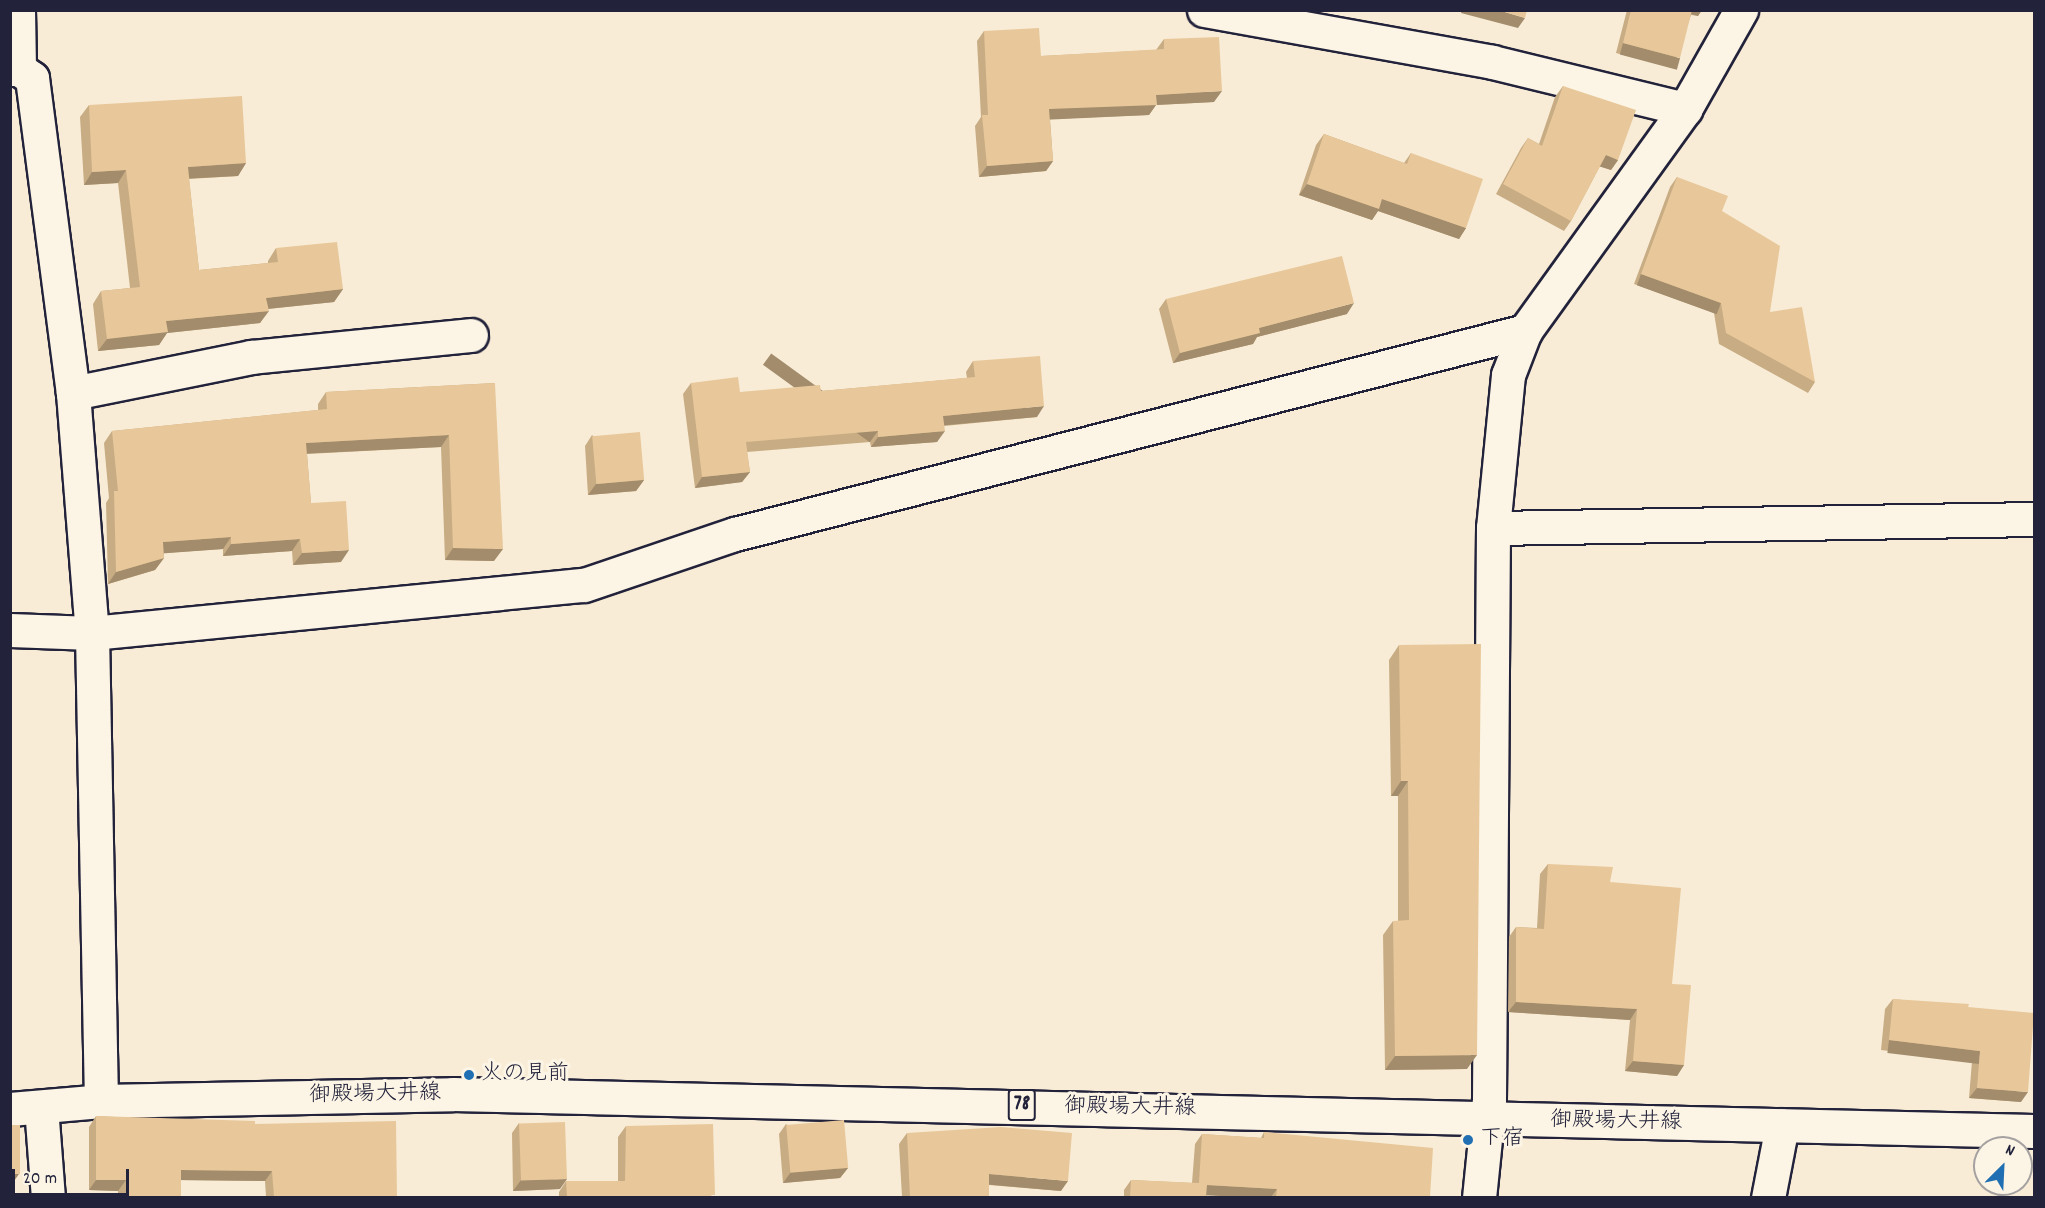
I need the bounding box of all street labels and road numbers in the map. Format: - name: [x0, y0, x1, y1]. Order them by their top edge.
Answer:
- street label: 御殿場大井線: [309, 1081, 441, 1109]
- road number: 78: [1007, 1087, 1037, 1123]
- street label: 御殿場大井線: [1064, 1094, 1196, 1122]
- street label: 御殿場大井線: [1550, 1108, 1682, 1136]

